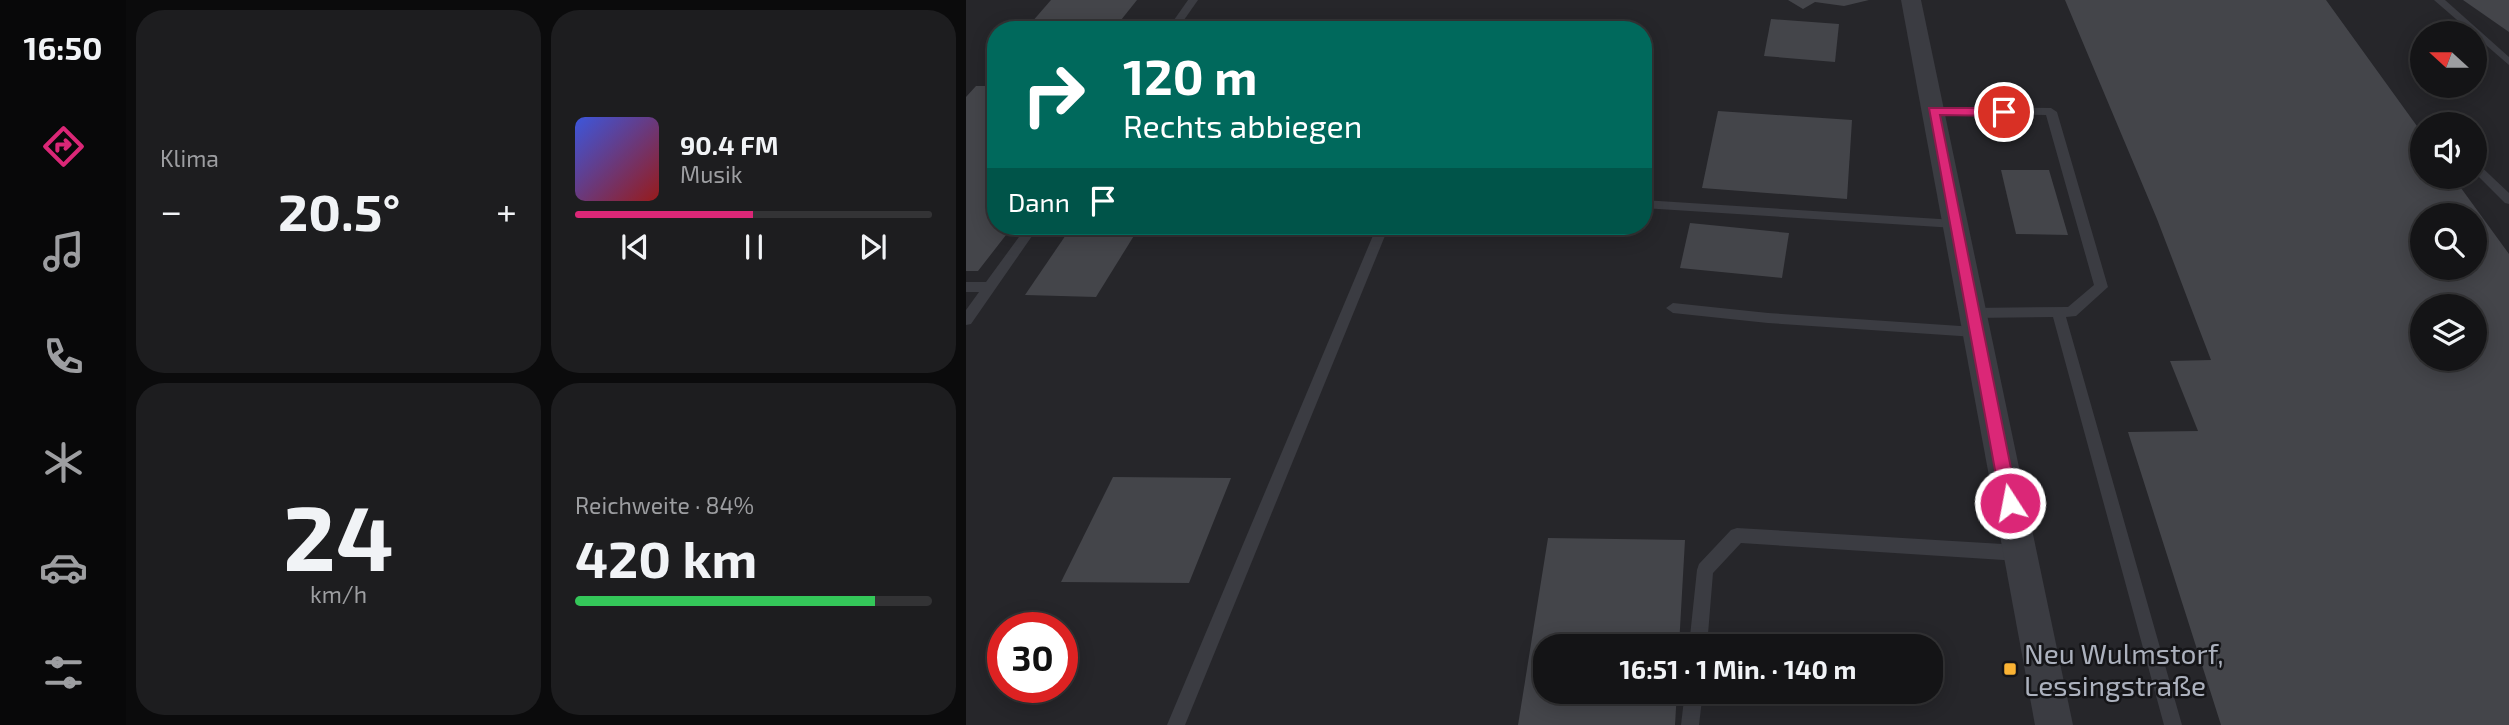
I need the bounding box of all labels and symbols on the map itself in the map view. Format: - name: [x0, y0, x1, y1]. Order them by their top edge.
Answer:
- north arrow: [2410, 21, 2487, 98]
- pin: [1974, 82, 2034, 142]
- position arrow: [1973, 466, 2047, 540]
- speed limit sign: 30: [987, 612, 1078, 703]
- place label: Neu Wulmstorf, Lessingstraße: [2024, 636, 2224, 702]
- marker: Neu Wulmstorf, Lessingstraße: [2002, 661, 2018, 677]

